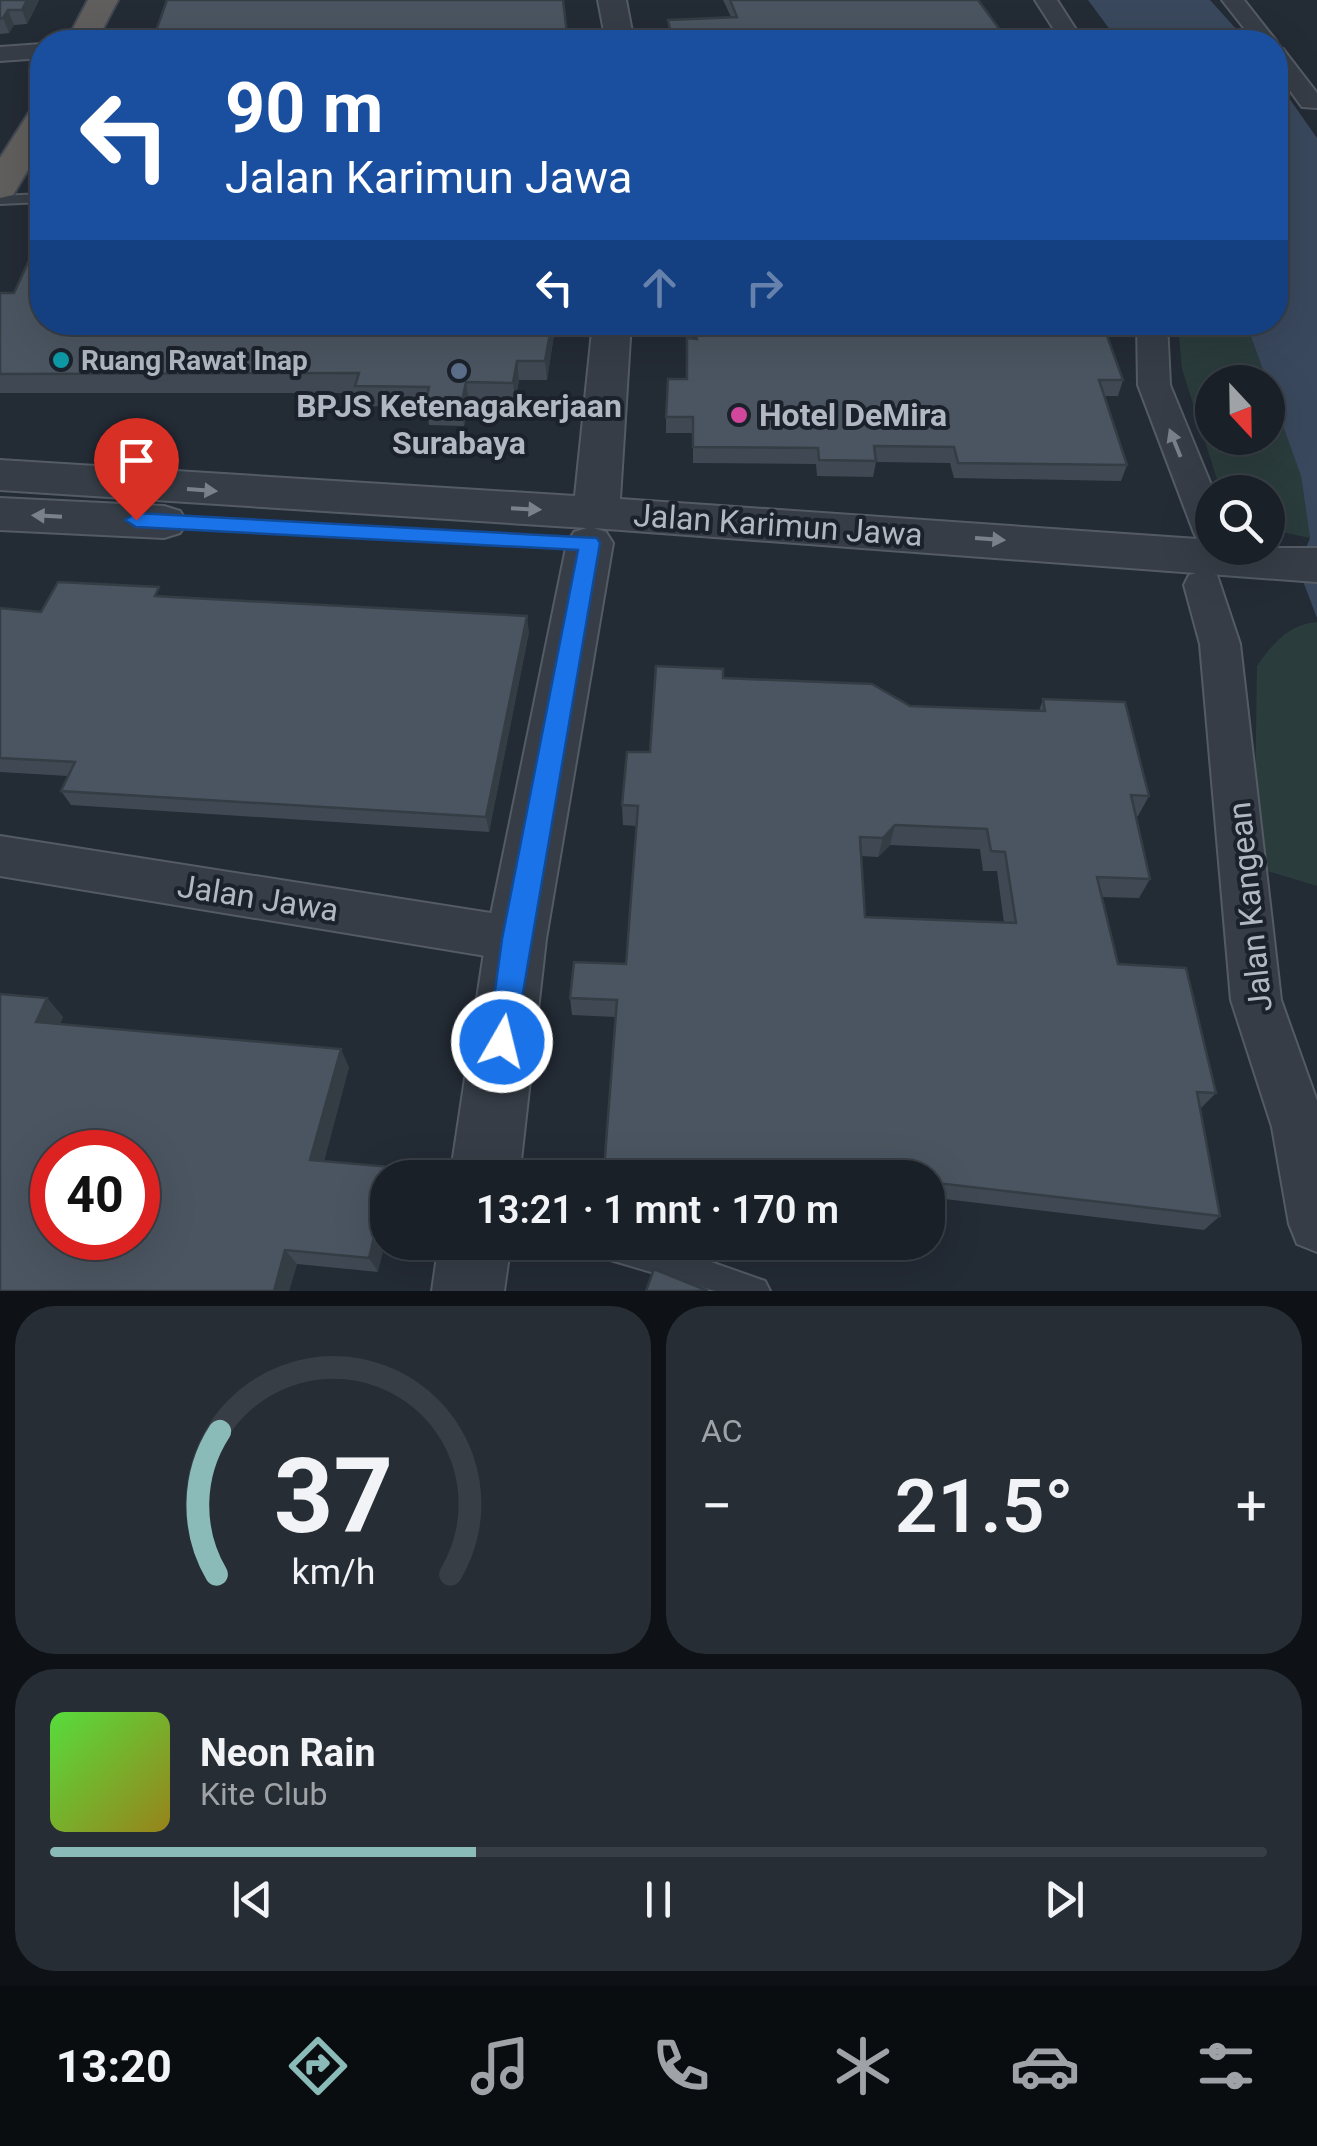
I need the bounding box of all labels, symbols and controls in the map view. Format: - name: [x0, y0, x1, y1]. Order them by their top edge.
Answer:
- text: 90 m: [225, 67, 383, 149]
- icon: left: [60, 70, 190, 200]
- text: Jalan Karimun Jawa: [225, 151, 633, 204]
- icon: left: [527, 260, 582, 315]
- icon: ahead: [632, 260, 687, 315]
- icon: right: [737, 260, 792, 315]
- place label: Ruang Rawat Inap: [81, 344, 308, 377]
- marker: Ruang Rawat Inap: [50, 349, 72, 371]
- marker: BPJS Ketenagakerjaan Surabaya: [448, 360, 470, 382]
- north arrow: [1195, 365, 1285, 455]
- map controls: [1195, 365, 1285, 565]
- place label: BPJS Ketenagakerjaan Surabaya: [296, 387, 622, 462]
- place label: Hotel DeMira: [759, 396, 947, 434]
- marker: Hotel DeMira: [728, 404, 750, 426]
- pin: [94, 418, 179, 521]
- one-way arrow: [1166, 428, 1182, 458]
- icon: arrive: [109, 433, 164, 488]
- button: search: [1195, 475, 1285, 565]
- one-way arrow: [186, 482, 218, 498]
- street label: Jalan Karimun Jawa: [632, 496, 924, 554]
- one-way arrow: [511, 501, 543, 517]
- one-way arrow: [31, 508, 63, 524]
- one-way arrow: [975, 532, 1007, 548]
- street label: Jalan Kangean: [1220, 800, 1280, 1014]
- street label: Jalan Jawa: [175, 867, 341, 929]
- position arrow: [450, 990, 554, 1094]
- speed limit sign: 40: [30, 1130, 160, 1260]
- text: 13:21 · 1 mnt · 170 m: [476, 1188, 839, 1232]
- text: AC: [701, 1412, 743, 1450]
- text: 37: [273, 1436, 393, 1557]
- text: 21.5°: [895, 1462, 1074, 1550]
- text: −: [701, 1474, 732, 1538]
- text: +: [1236, 1474, 1267, 1538]
- text: km/h: [291, 1551, 375, 1593]
- text: Neon Rain: [200, 1731, 376, 1775]
- text: Kite Club: [200, 1775, 327, 1813]
- icon: previous: [225, 1872, 280, 1927]
- icon: pause: [631, 1872, 686, 1927]
- icon: next: [1037, 1872, 1092, 1927]
- icon: directions: [283, 2031, 353, 2101]
- icon: music: [465, 2031, 535, 2101]
- icon: phone: [646, 2031, 716, 2101]
- icon: climate: [828, 2031, 898, 2101]
- icon: car: [1010, 2031, 1080, 2101]
- icon: filters: [1191, 2031, 1261, 2101]
- text: 13:20: [56, 2040, 172, 2093]

